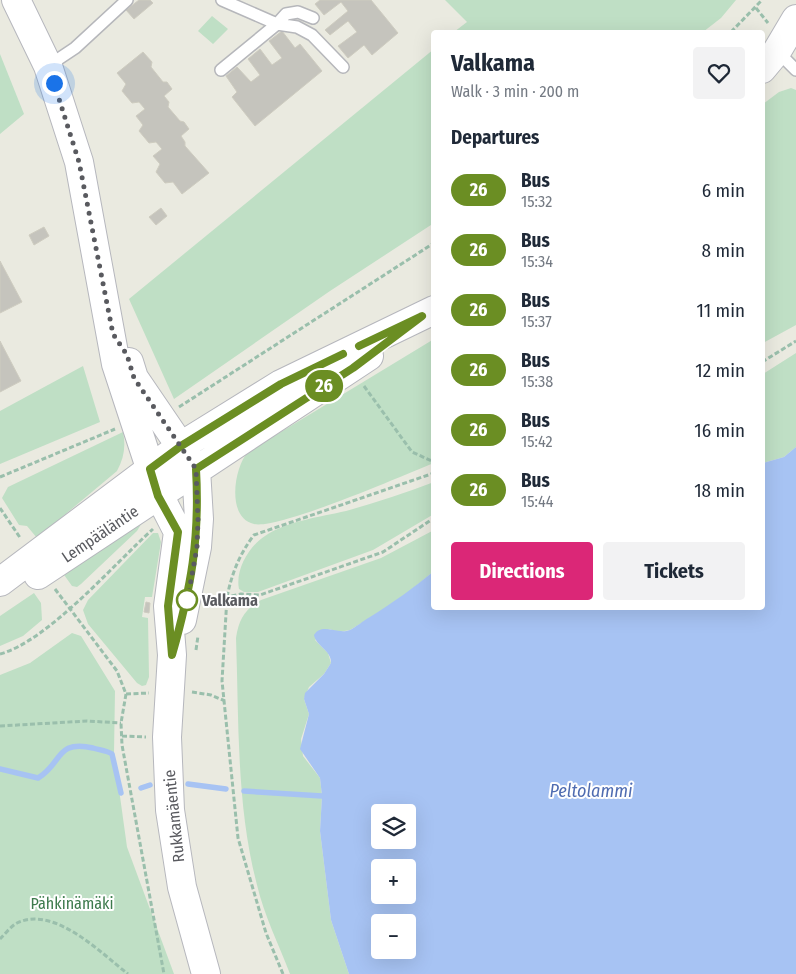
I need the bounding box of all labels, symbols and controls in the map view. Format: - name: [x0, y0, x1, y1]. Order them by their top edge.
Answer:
- button: heart: [693, 47, 745, 99]
- text: Valkama: [451, 49, 535, 77]
- your location: [42, 71, 67, 96]
- text: Walk · 3 min · 200 m: [451, 82, 579, 101]
- text: Departures: [451, 126, 539, 149]
- text: Bus: [521, 169, 550, 192]
- text: 26: [470, 179, 487, 201]
- text: 6 min: [702, 179, 745, 202]
- text: 15:32: [521, 192, 552, 211]
- text: Bus: [521, 229, 550, 252]
- text: 26: [470, 239, 487, 261]
- text: 8 min: [702, 239, 745, 262]
- text: 15:34: [521, 252, 553, 271]
- text: Bus: [521, 289, 550, 312]
- text: 26: [470, 299, 487, 321]
- text: 11 min: [697, 299, 745, 322]
- text: 15:37: [521, 312, 552, 331]
- text: Bus: [521, 349, 550, 372]
- text: 26: [470, 359, 487, 381]
- text: 12 min: [695, 359, 745, 382]
- line badge: 26: [302, 370, 346, 402]
- text: 15:38: [521, 372, 553, 391]
- text: 26: [315, 375, 333, 397]
- text: Bus: [521, 409, 550, 432]
- text: 26: [470, 419, 487, 441]
- text: 16 min: [694, 419, 745, 442]
- text: 15:42: [521, 432, 553, 451]
- text: Bus: [521, 469, 550, 492]
- text: 26: [470, 479, 487, 501]
- text: 18 min: [694, 479, 745, 502]
- text: 15:44: [521, 492, 553, 511]
- street label: Lempääläntie: [58, 501, 142, 567]
- button: Directions: [451, 542, 593, 600]
- button: Tickets: [603, 542, 745, 600]
- marker: Valkama: [176, 589, 198, 611]
- place label: Valkama: [201, 591, 258, 610]
- street label: Rukkamäentie: [160, 769, 188, 863]
- water label: Peltolammi: [550, 780, 633, 802]
- map controls: [371, 804, 416, 959]
- button: layers: [371, 804, 416, 849]
- button: +: [371, 859, 416, 904]
- park label: Pähkinämäki: [30, 894, 114, 913]
- button: −: [371, 914, 416, 959]

